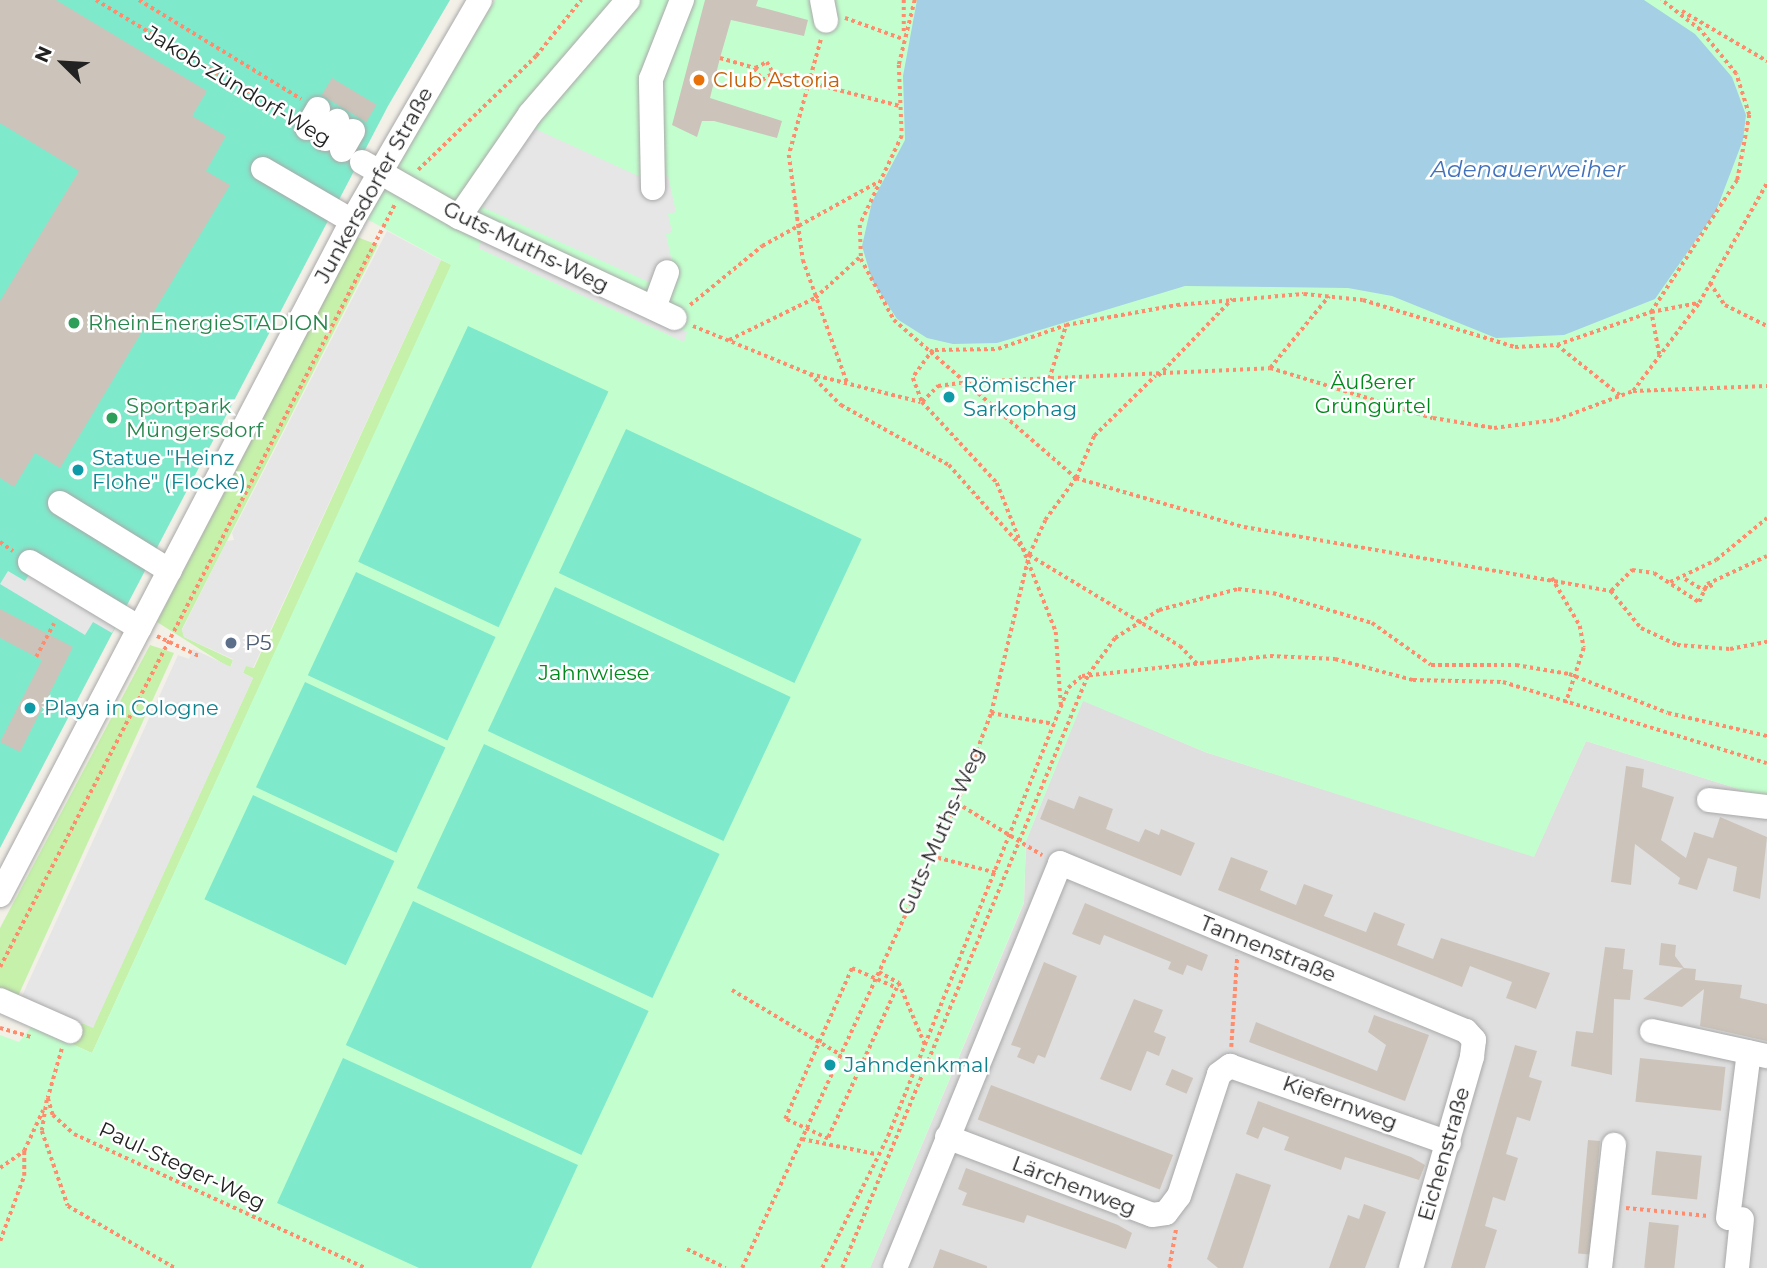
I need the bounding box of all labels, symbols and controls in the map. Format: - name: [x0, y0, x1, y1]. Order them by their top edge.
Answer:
- street label: Jakob-Zündorf-Weg: [141, 21, 335, 151]
- north arrow: [28, 28, 98, 98]
- text: N: [30, 43, 57, 66]
- place label: Club Astoria: [713, 67, 840, 93]
- marker: Club Astoria: [691, 72, 707, 88]
- street label: Junkersdorfer Straße: [310, 83, 438, 287]
- water label: Adenauerweiher: [1431, 155, 1625, 183]
- street label: Guts-Muths-Weg: [439, 196, 613, 298]
- place label: RheinEnergieSTADION: [88, 310, 329, 336]
- marker: RheinEnergieSTADION: [66, 315, 82, 331]
- park label: Äußerer Grüngürtel: [1315, 369, 1431, 419]
- place label: Römischer Sarkophag: [963, 372, 1077, 422]
- marker: Römischer Sarkophag: [941, 389, 957, 405]
- place label: Sportpark Müngersdorf: [126, 393, 263, 443]
- marker: Sportpark Müngersdorf: [104, 410, 120, 426]
- place label: Statue "Heinz Flohe" (Flocke): [92, 445, 246, 495]
- marker: Statue "Heinz Flohe" (Flocke): [70, 462, 86, 478]
- place label: P5: [245, 630, 272, 656]
- marker: P5: [223, 635, 239, 651]
- park label: Jahnwiese: [539, 660, 649, 686]
- place label: Playa in Cologne: [44, 695, 219, 721]
- marker: Playa in Cologne: [22, 700, 38, 716]
- street label: Guts-Muths-Weg: [893, 743, 989, 919]
- street label: Tannenstraße: [1196, 910, 1340, 988]
- place label: Jahndenkmal: [844, 1052, 989, 1078]
- marker: Jahndenkmal: [822, 1057, 838, 1073]
- street label: Kiefernweg: [1279, 1071, 1401, 1135]
- street label: Eichenstraße: [1413, 1084, 1475, 1224]
- street label: Paul-Steger-Weg: [95, 1116, 269, 1216]
- street label: Lärchenweg: [1008, 1151, 1140, 1221]

